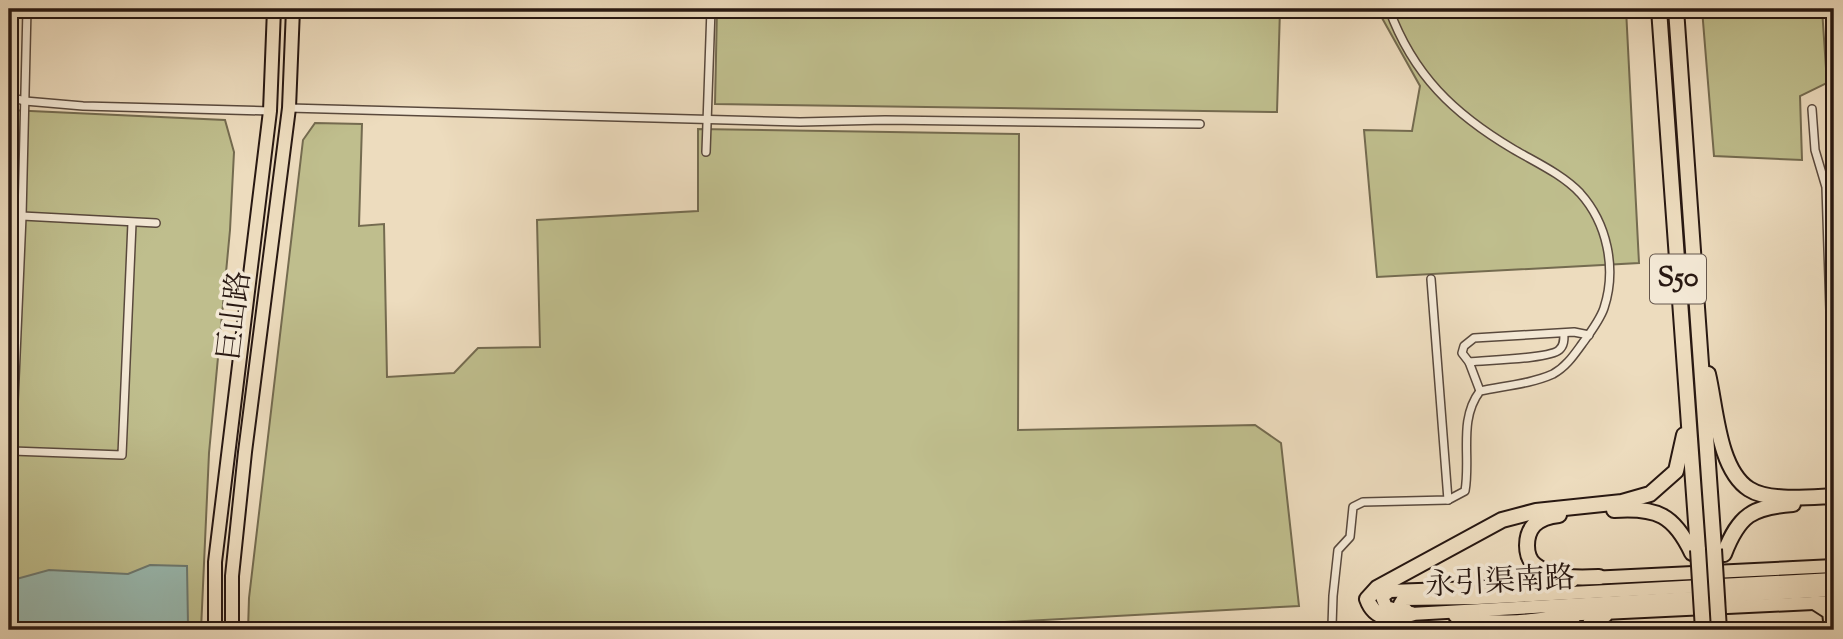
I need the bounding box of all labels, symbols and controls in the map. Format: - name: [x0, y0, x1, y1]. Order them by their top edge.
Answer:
- road number: S50: [1650, 254, 1706, 304]
- street label: 巨山路: [209, 269, 263, 363]
- street label: 永引渠南路: [1424, 558, 1576, 608]

